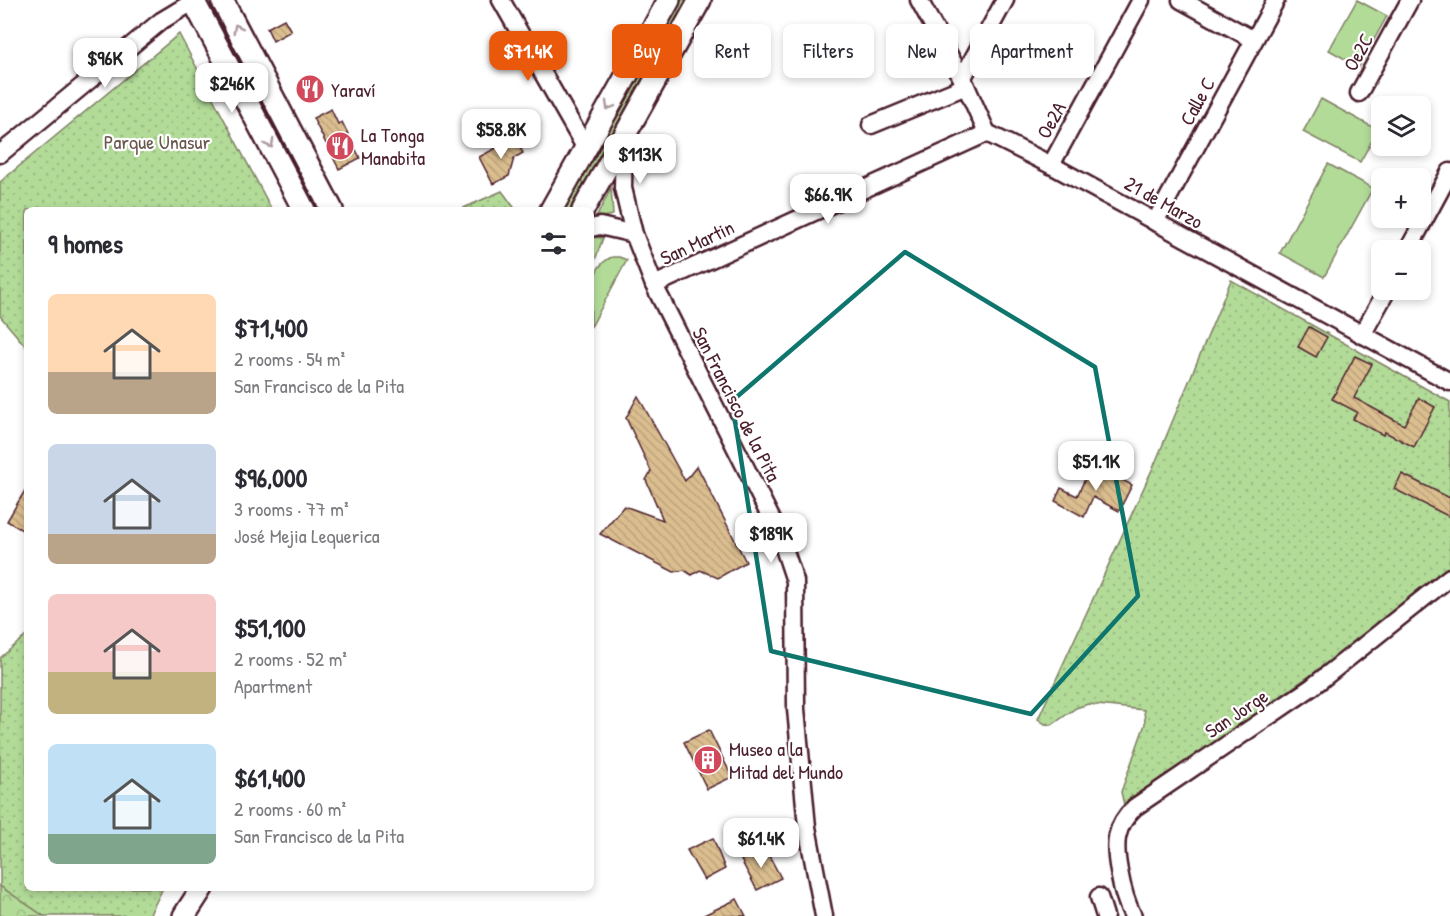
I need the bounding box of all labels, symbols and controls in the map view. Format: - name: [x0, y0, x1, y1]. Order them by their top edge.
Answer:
- one-way arrow: [233, 24, 244, 35]
- chip: Buy: [612, 24, 682, 78]
- chip: Rent: [694, 24, 771, 78]
- chip: Filters: [783, 24, 874, 78]
- chip: New: [886, 24, 958, 78]
- chip: Apartment: [970, 24, 1094, 78]
- street label: Oe2C: [1337, 28, 1379, 76]
- pin: $71.4K: [479, 31, 577, 82]
- text: $71.4K: [503, 37, 553, 64]
- pin: $96K: [69, 38, 141, 89]
- text: $96K: [87, 44, 123, 71]
- pin: $246K: [190, 63, 274, 114]
- text: $246K: [209, 69, 255, 96]
- street label: Calle C: [1173, 72, 1221, 130]
- restaurant icon: Yaraví: [294, 73, 326, 105]
- place label: Yaraví: [331, 76, 376, 103]
- map controls: [1371, 96, 1431, 300]
- button: layers: [1371, 96, 1431, 156]
- street label: Oe2A: [1030, 97, 1072, 143]
- one-way arrow: [605, 100, 616, 110]
- pin: $58.8K: [452, 109, 550, 160]
- text: $58.8K: [476, 115, 526, 142]
- place label: La Tonga Manabita: [361, 121, 425, 171]
- park label: Parque Unasur: [104, 128, 210, 155]
- restaurant icon: La Tonga Manabita: [324, 130, 356, 162]
- pin: $113K: [598, 134, 682, 185]
- one-way arrow: [263, 138, 274, 149]
- text: $113K: [618, 140, 662, 167]
- button: +: [1371, 168, 1431, 228]
- street label: 21 de Marzo: [1120, 169, 1208, 235]
- pin: $66.9K: [779, 174, 877, 225]
- text: $66.9K: [804, 180, 852, 207]
- street label: San Martin: [656, 213, 738, 271]
- text: 9 homes: [48, 226, 123, 261]
- icon: filters: [537, 227, 570, 260]
- button: −: [1371, 240, 1431, 300]
- text: $71,400: [234, 310, 308, 345]
- icon: home: [96, 318, 168, 390]
- street label: San Francisco de la Pita: [686, 322, 788, 486]
- text: 2 rooms · 54 m²: [234, 345, 345, 372]
- text: San Francisco de la Pita: [234, 372, 404, 399]
- pin: $51.1K: [1047, 441, 1145, 492]
- text: $51.1K: [1072, 447, 1120, 474]
- text: $96,000: [234, 460, 307, 495]
- icon: home: [96, 468, 168, 540]
- text: 3 rooms · 77 m²: [234, 495, 348, 522]
- pin: $189K: [729, 513, 813, 564]
- text: $189K: [749, 519, 793, 546]
- text: José Mejia Lequerica: [234, 522, 380, 549]
- text: $51,100: [234, 610, 306, 645]
- icon: home: [96, 618, 168, 690]
- text: 2 rooms · 52 m²: [234, 645, 347, 672]
- text: Apartment: [234, 672, 312, 699]
- street label: San Jorge: [1199, 682, 1273, 744]
- place label: Museo a la Mitad del Mundo: [729, 735, 843, 785]
- building icon: Museo a la Mitad del Mundo: [692, 744, 724, 776]
- text: $61,400: [234, 760, 305, 795]
- icon: home: [96, 768, 168, 840]
- text: 2 rooms · 60 m²: [234, 795, 346, 822]
- pin: $61.4K: [712, 818, 810, 869]
- text: San Francisco de la Pita: [234, 822, 404, 849]
- text: $61.4K: [737, 824, 785, 851]

